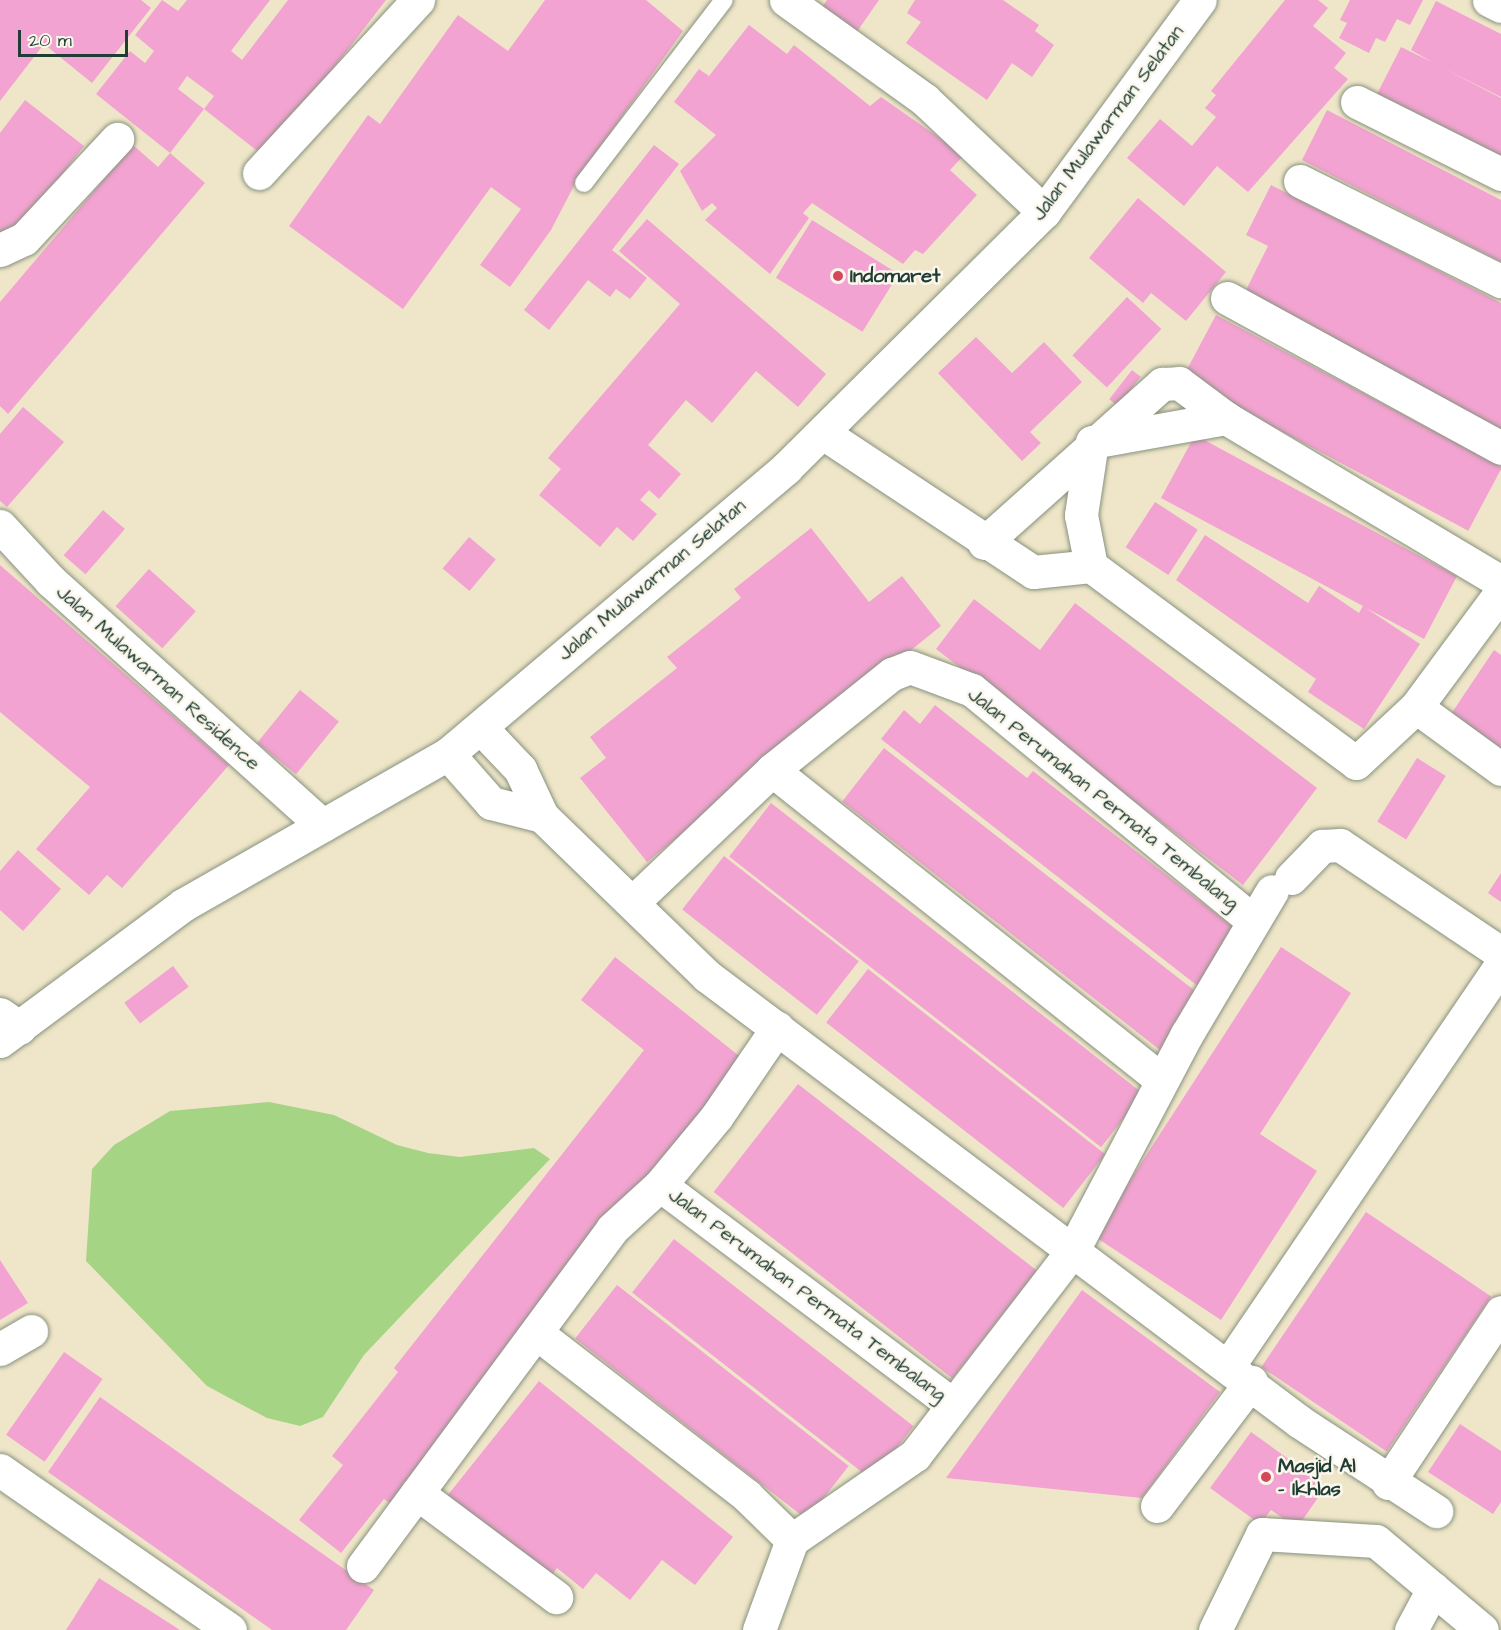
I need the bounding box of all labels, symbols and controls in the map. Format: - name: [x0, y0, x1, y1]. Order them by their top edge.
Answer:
- scale bar: [21, 18, 130, 56]
- street label: Jalan Mulawarman Selatan: [1027, 21, 1189, 225]
- text: 20 m: [29, 28, 72, 53]
- place label: Indomaret: [850, 264, 940, 288]
- marker: Indomaret: [831, 269, 845, 283]
- street label: Jalan Mulawarman Selatan: [553, 494, 751, 666]
- street label: Jalan Mulawarman Residence: [51, 580, 265, 776]
- street label: Jalan Perumahan Permata Tembalang: [963, 682, 1243, 916]
- street label: Jalan Perumahan Permata Tembalang: [664, 1183, 950, 1407]
- place label: Masjid Al - Ikhlas: [1278, 1454, 1356, 1501]
- marker: Masjid Al - Ikhlas: [1259, 1470, 1273, 1484]

